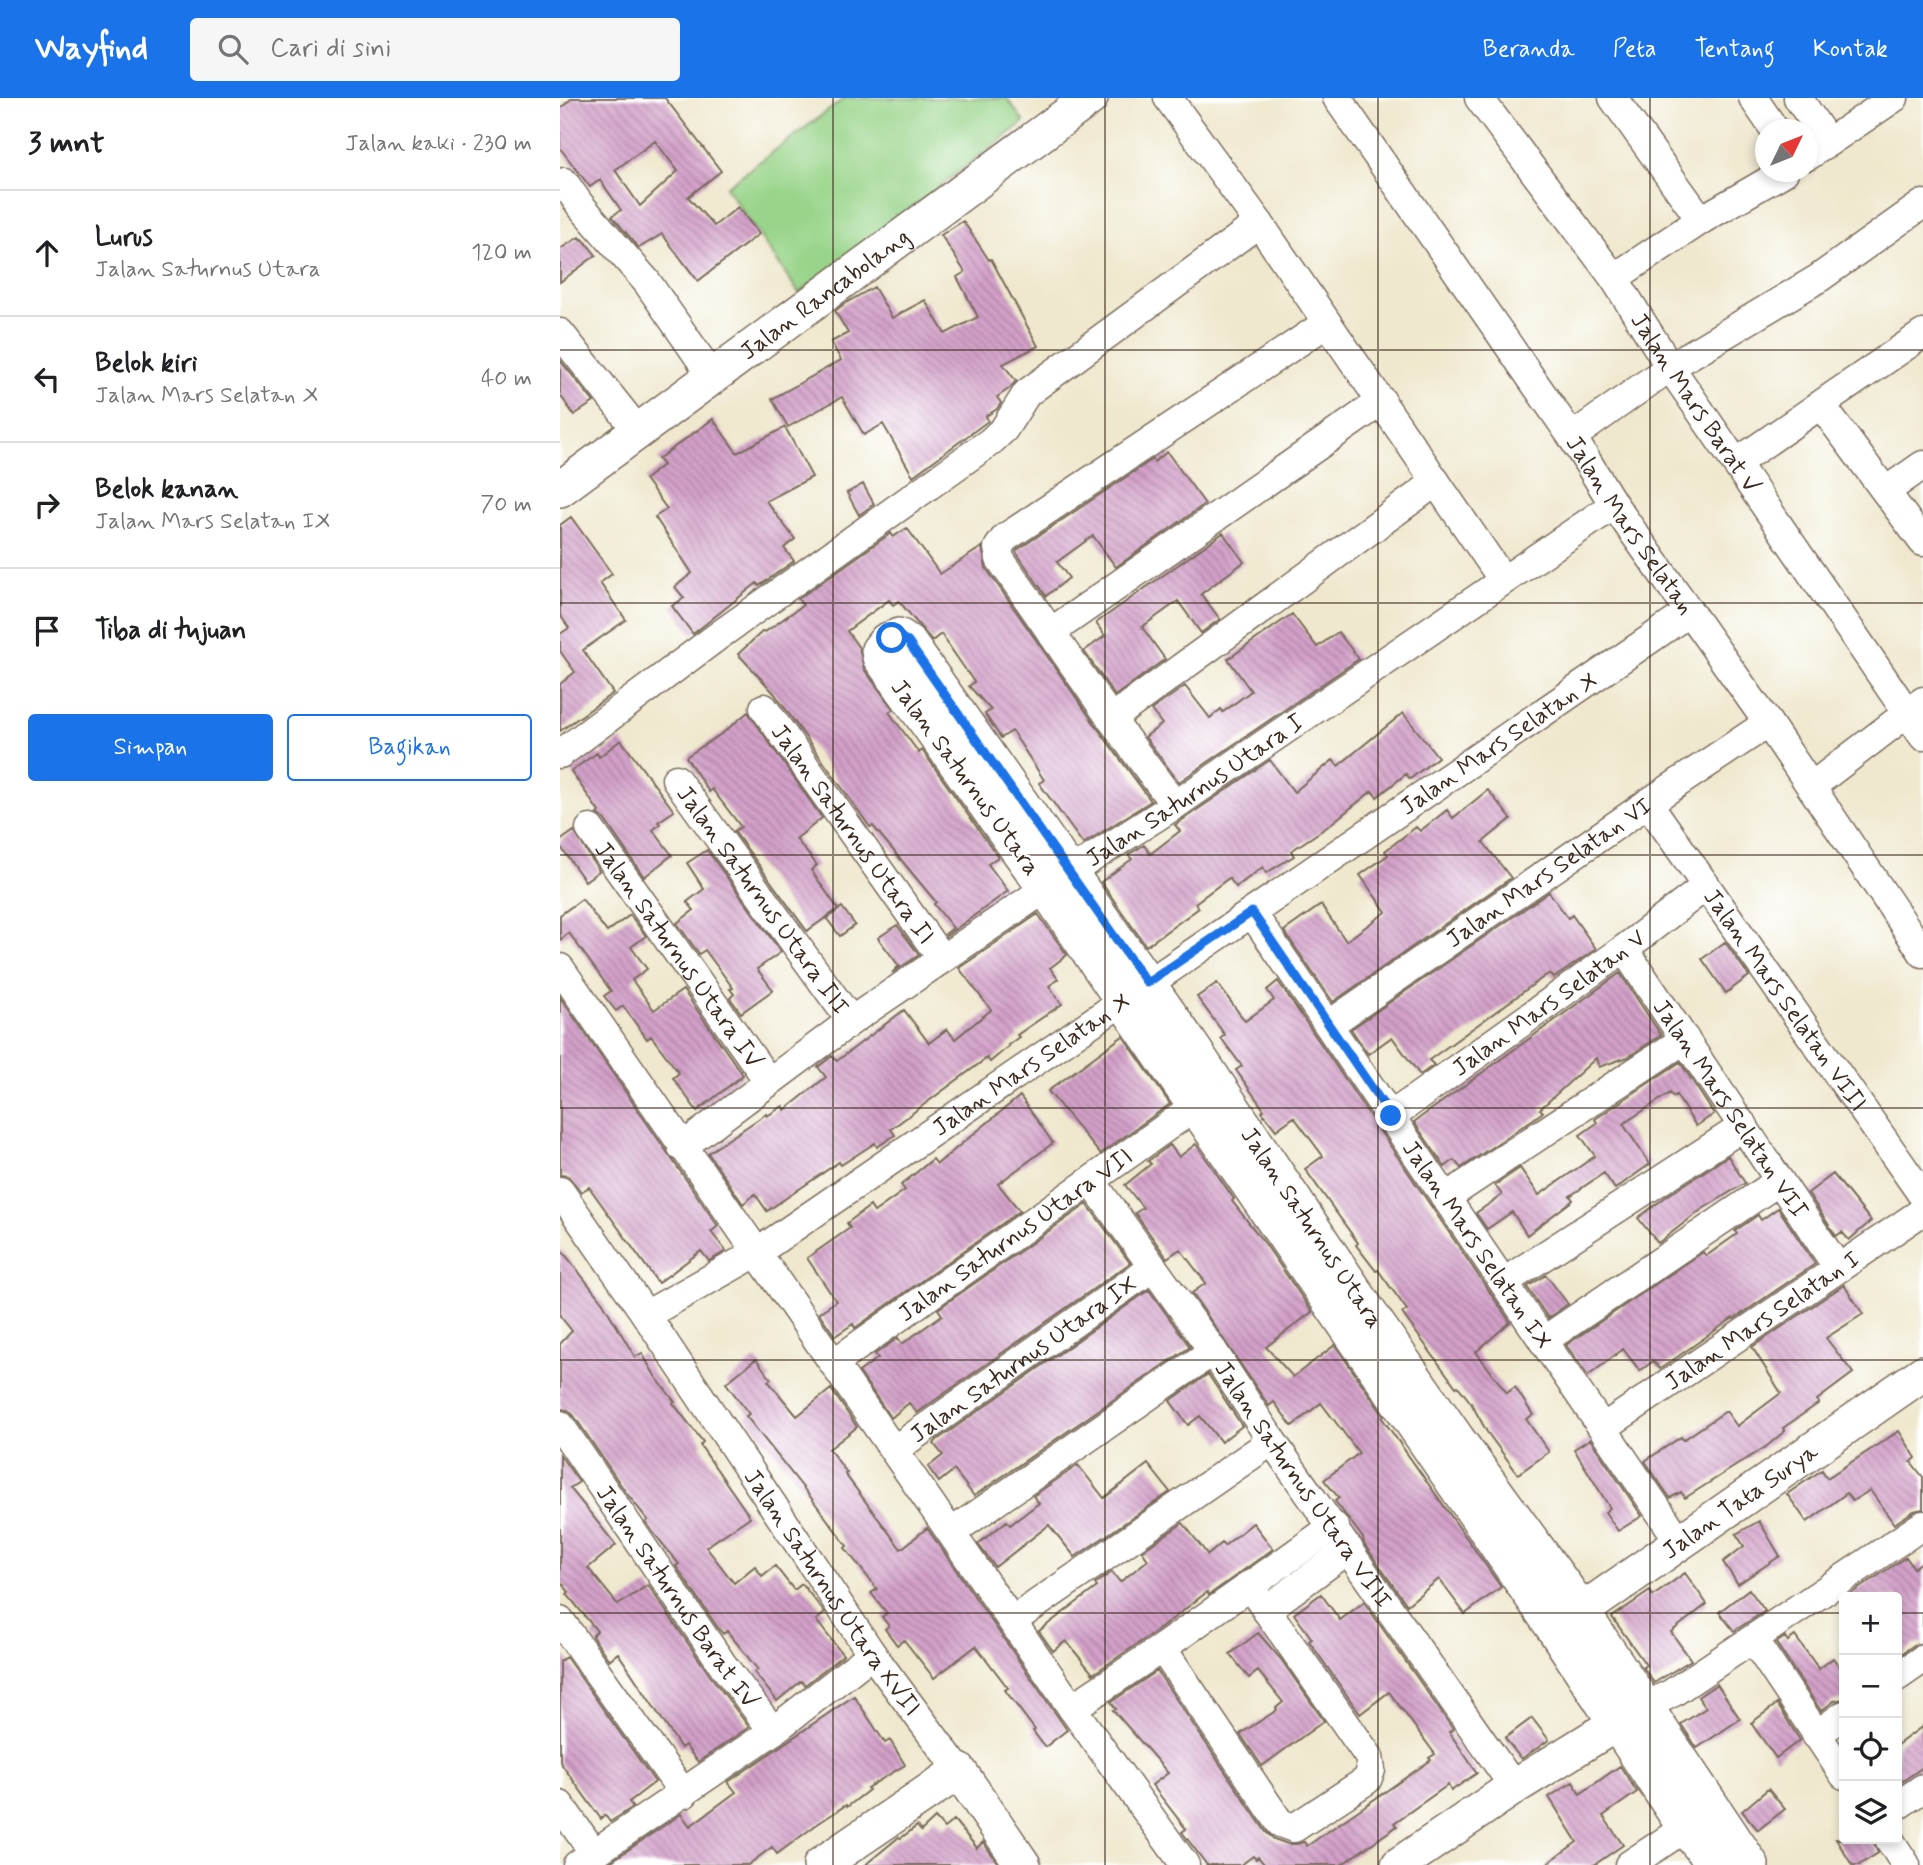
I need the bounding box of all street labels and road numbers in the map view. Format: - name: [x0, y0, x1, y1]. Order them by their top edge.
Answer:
- street label: Jalan Rancabolang: [735, 222, 917, 368]
- street label: Jalan Mars Barat V: [1623, 307, 1766, 500]
- street label: Jalan Mars Selatan: [1558, 430, 1701, 621]
- street label: Jalan Mars Selatan X: [1394, 665, 1604, 823]
- street label: Jalan Saturnus Utara: [883, 674, 1047, 882]
- street label: Jalan Saturnus Utara I: [1080, 707, 1311, 875]
- street label: Jalan Saturnus Utara II: [763, 718, 941, 951]
- street label: Jalan Saturnus Utara III: [669, 780, 855, 1021]
- street label: Jalan Mars Selatan VI: [1440, 791, 1658, 956]
- street label: Jalan Saturnus Utara IV: [587, 836, 769, 1075]
- street label: Jalan Mars Selatan VIII: [1699, 884, 1873, 1116]
- street label: Jalan Mars Selatan V: [1446, 924, 1653, 1084]
- street label: Jalan Mars Selatan X: [927, 986, 1137, 1144]
- street label: Jalan Mars Selatan VII: [1648, 994, 1814, 1222]
- street label: Jalan Saturnus Utara: [1233, 1122, 1389, 1335]
- street label: Jalan Mars Selatan IX: [1394, 1135, 1558, 1356]
- street label: Jalan Saturnus Utara VII: [892, 1142, 1139, 1330]
- street label: Jalan Mars Selatan I: [1659, 1244, 1866, 1399]
- street label: Jalan Saturnus Utara IX: [904, 1269, 1144, 1451]
- street label: Jalan Saturnus Utara VIII: [1207, 1355, 1398, 1615]
- street label: Jalan Tata Surya: [1657, 1437, 1825, 1567]
- street label: Jalan Saturnus Utara XVII: [736, 1464, 927, 1723]
- street label: Jalan Saturnus Barat IV: [588, 1479, 765, 1716]

